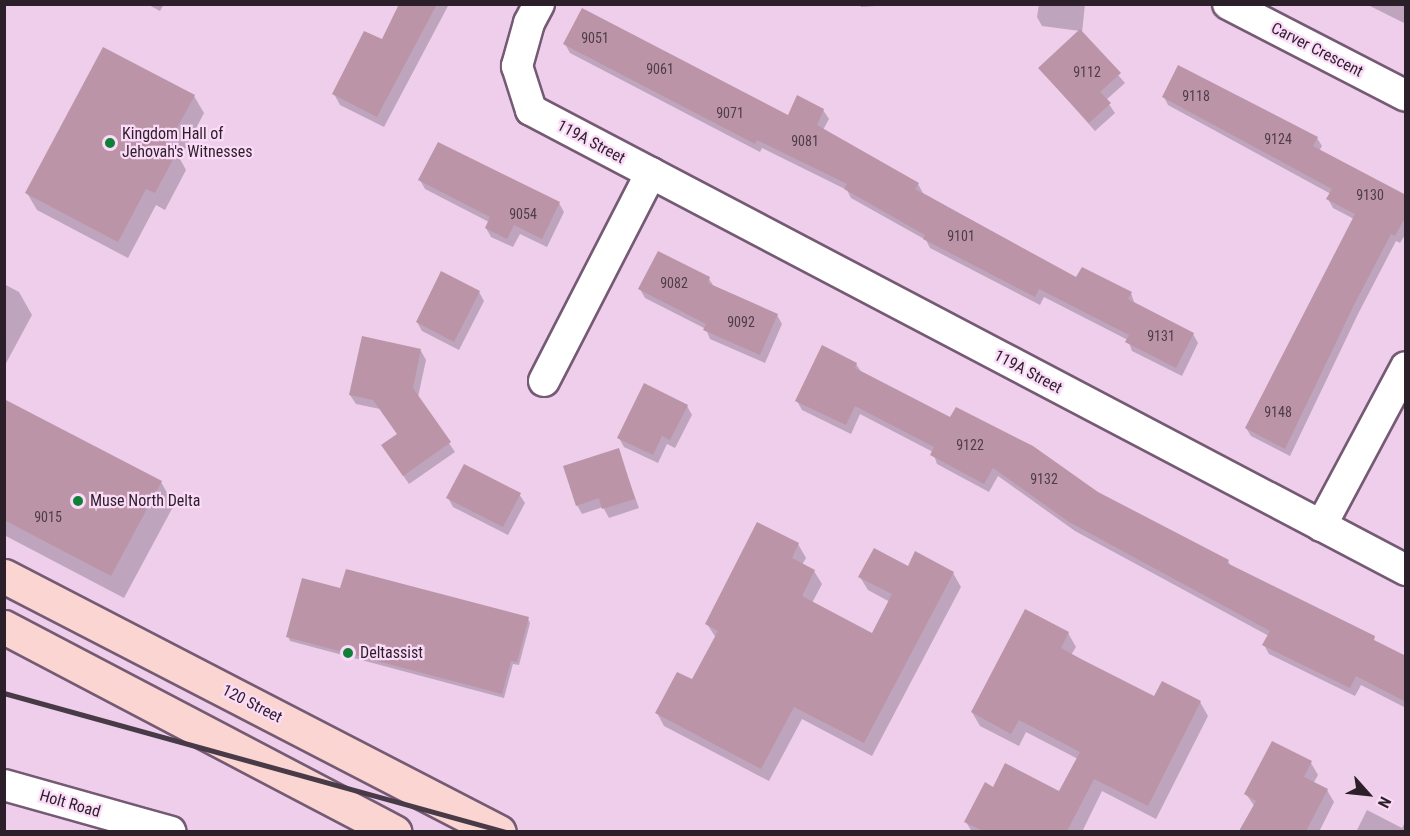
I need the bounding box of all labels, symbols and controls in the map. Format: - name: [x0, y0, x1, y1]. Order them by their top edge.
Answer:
- street label: Carver Crescent: [1268, 19, 1366, 81]
- house number: 9051: [581, 30, 609, 46]
- house number: 9061: [646, 61, 674, 77]
- house number: 9112: [1073, 64, 1101, 80]
- house number: 9118: [1182, 88, 1210, 104]
- house number: 9071: [716, 105, 744, 121]
- street label: 119A Street: [554, 116, 628, 168]
- place label: Kingdom Hall of Jehovah's Witnesses: [122, 124, 253, 162]
- house number: 9124: [1264, 131, 1292, 147]
- house number: 9081: [791, 133, 819, 149]
- marker: Kingdom Hall of Jehovah's Witnesses: [103, 136, 117, 150]
- house number: 9130: [1356, 187, 1384, 203]
- house number: 9054: [509, 206, 537, 222]
- house number: 9101: [947, 228, 975, 244]
- house number: 9082: [660, 275, 688, 291]
- house number: 9092: [727, 314, 755, 330]
- house number: 9131: [1147, 328, 1175, 344]
- street label: 119A Street: [991, 346, 1065, 398]
- house number: 9148: [1264, 404, 1292, 420]
- house number: 9122: [956, 437, 984, 453]
- house number: 9132: [1030, 471, 1058, 487]
- place label: Muse North Delta: [90, 491, 200, 511]
- marker: Muse North Delta: [71, 494, 85, 508]
- house number: 9015: [34, 509, 62, 525]
- place label: Deltassist: [360, 643, 423, 663]
- marker: Deltassist: [341, 646, 355, 660]
- street label: 120 Street: [219, 681, 285, 727]
- north arrow: [1338, 764, 1398, 824]
- street label: Holt Road: [37, 786, 103, 822]
- text: N: [1374, 794, 1395, 811]

